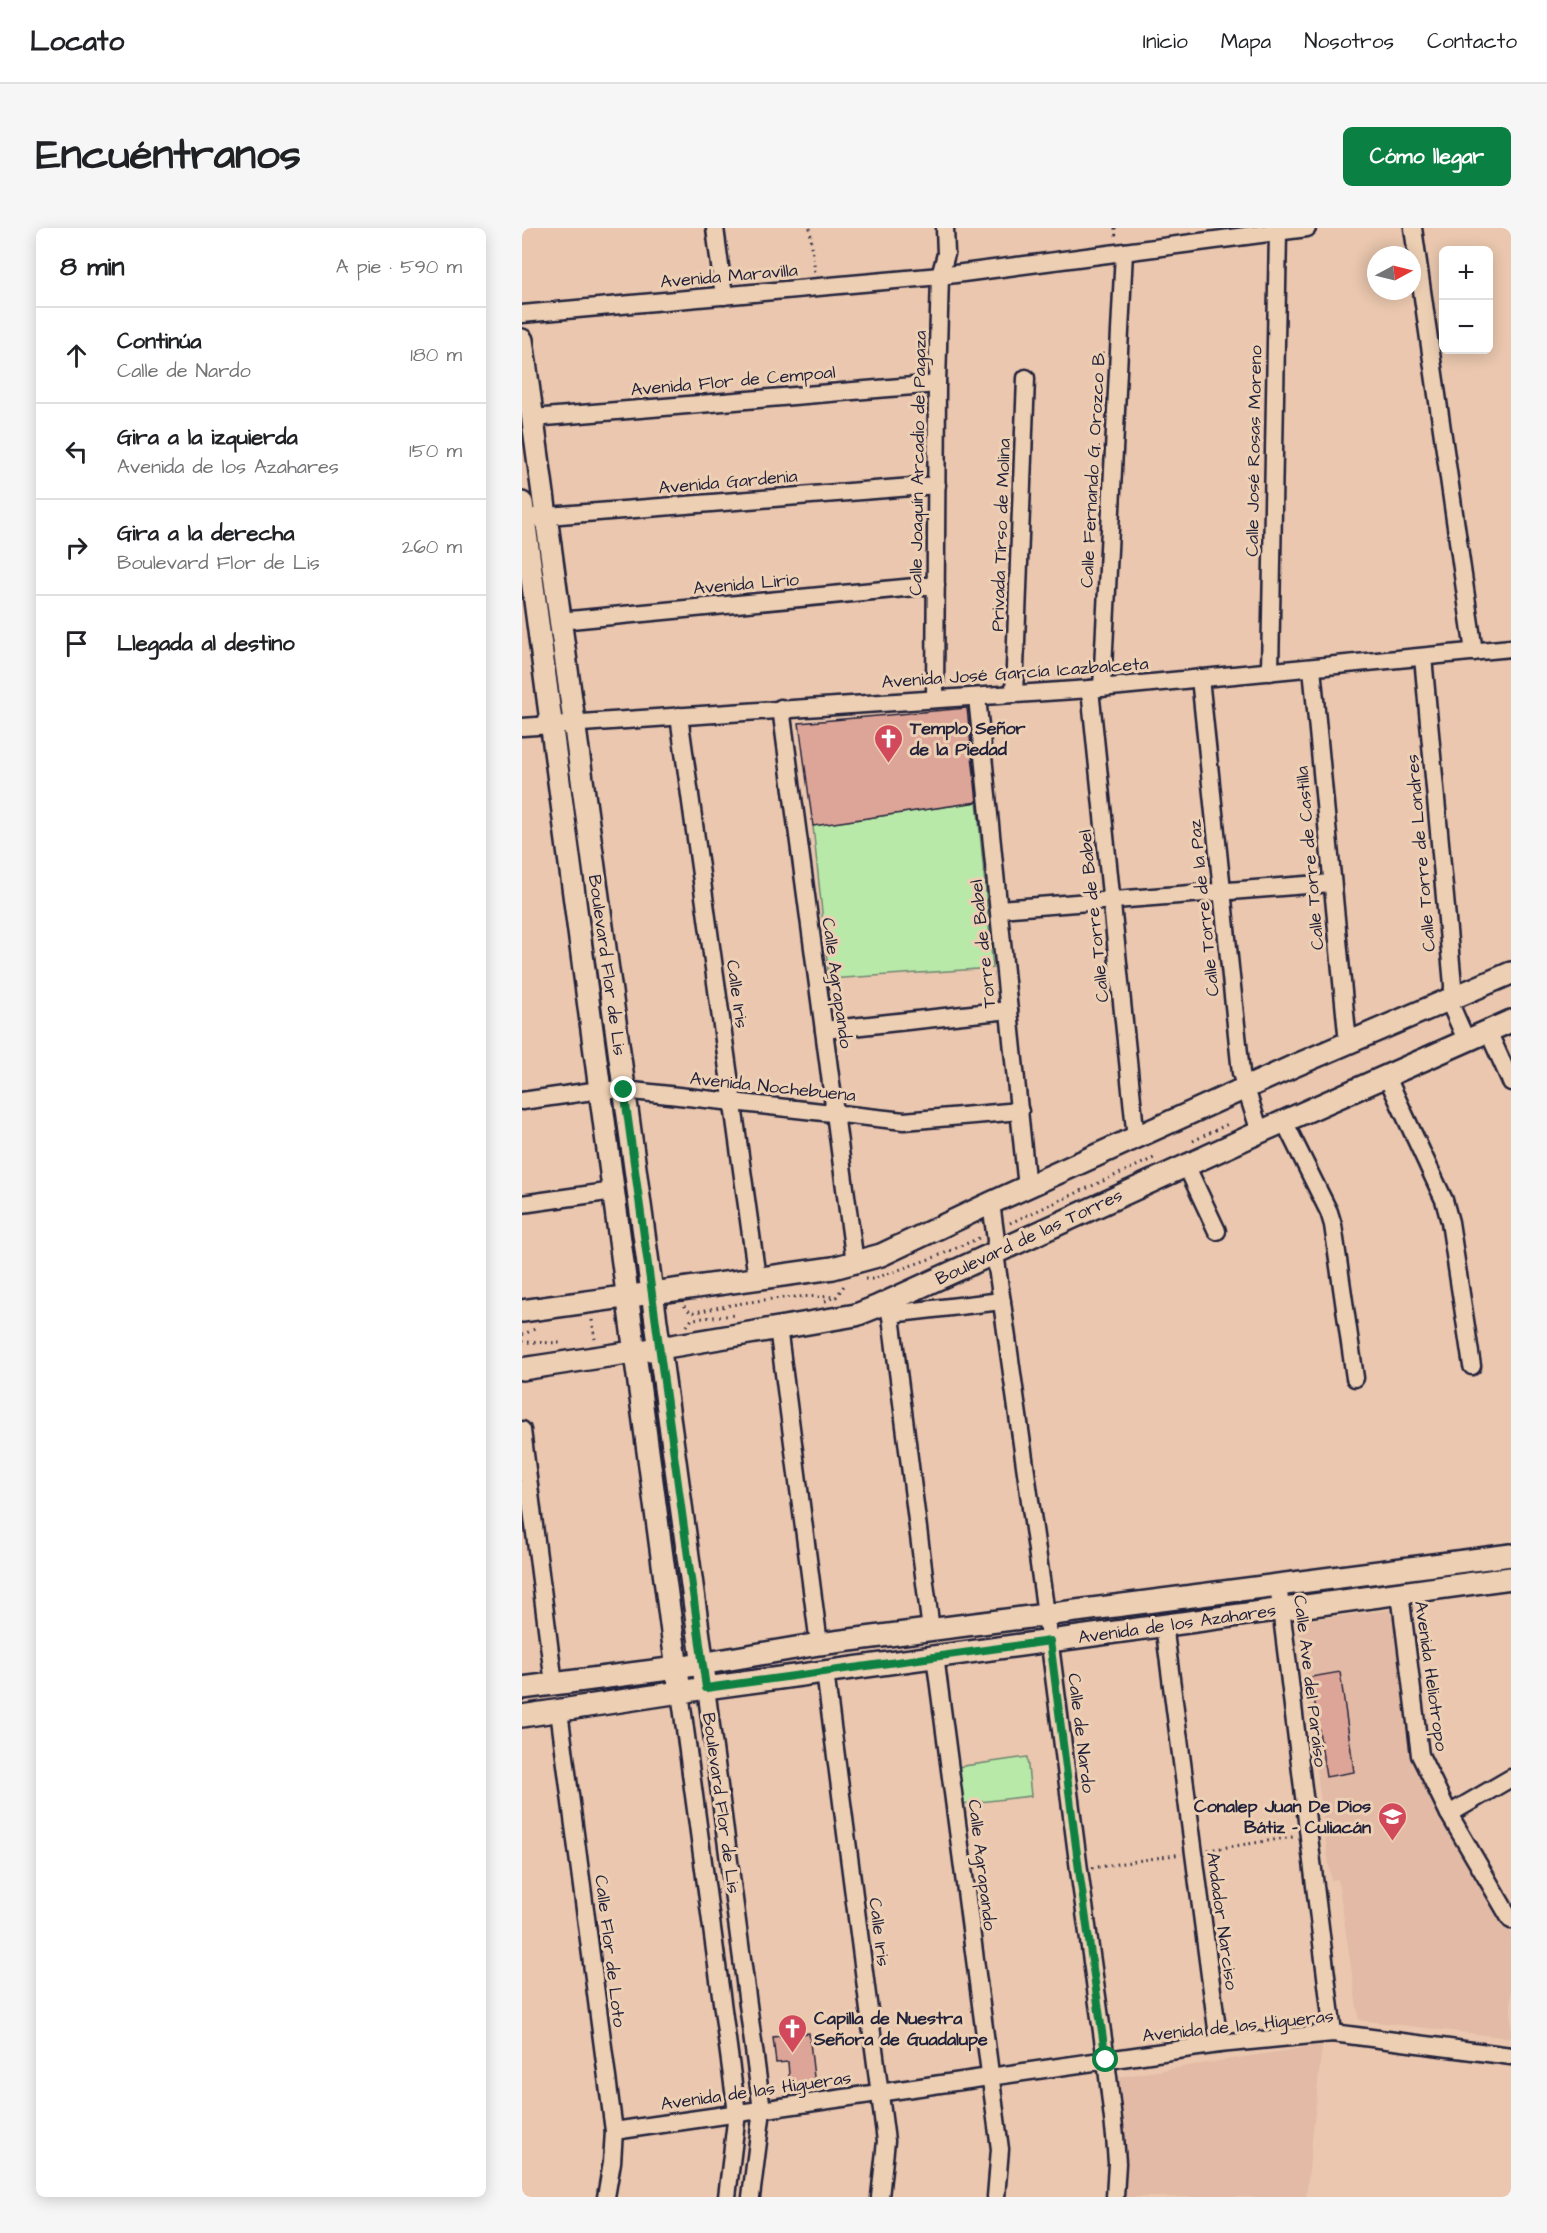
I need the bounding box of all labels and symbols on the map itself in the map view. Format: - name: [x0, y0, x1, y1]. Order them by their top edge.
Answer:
- north arrow: [1367, 246, 1421, 300]
- street label: Avenida Maravilla: [659, 258, 799, 294]
- street label: Calle Joaquín Arcadio de Pagaza: [903, 330, 934, 596]
- street label: Calle José Rosas Moreno: [1240, 345, 1268, 557]
- street label: Calle Fernando G. Orozco B.: [1074, 350, 1112, 588]
- street label: Avenida Flor de Cempoal: [630, 360, 837, 402]
- street label: Privada Tirso de Molina: [985, 438, 1017, 632]
- street label: Avenida Gardenia: [658, 463, 798, 501]
- street label: Avenida Lirio: [692, 567, 800, 601]
- street label: Avenida José García Icazbalceta: [881, 651, 1149, 695]
- place label: Templo Señor de la Piedad: [909, 716, 1026, 762]
- church icon: Templo Señor de la Piedad: [873, 722, 905, 764]
- street label: Calle Torre de Londres: [1400, 753, 1442, 953]
- street label: Calle Torre de Castilla: [1290, 765, 1330, 951]
- street label: Calle Torre de la Paz: [1182, 818, 1226, 998]
- street label: Calle Torre de Babel: [1072, 828, 1115, 1004]
- street label: Boulevard Flor de Lis: [582, 873, 632, 1057]
- street label: Torre de Babel: [964, 878, 1002, 1009]
- street label: Calle Agrapando: [814, 916, 859, 1050]
- street label: Calle Iris: [720, 958, 754, 1030]
- street label: Avenida Nochebuena: [689, 1066, 857, 1108]
- route end: [610, 1076, 636, 1102]
- street label: Boulevard de las Torres: [931, 1183, 1127, 1291]
- street label: Calle Ave del Paraíso: [1287, 1594, 1333, 1768]
- street label: Avenida de los Azahares: [1076, 1598, 1278, 1650]
- street label: Avenida Heliotropo: [1408, 1599, 1454, 1753]
- street label: Calle de Nardo: [1061, 1672, 1101, 1794]
- street label: Boulevard Flor de Lis: [696, 1711, 746, 1895]
- place label: Conalep Juan De Dios Bátiz - Culiacán: [1194, 1794, 1371, 1840]
- street label: Calle Agrapando: [961, 1798, 1002, 1932]
- school or university icon: Conalep Juan De Dios Bátiz - Culiacán: [1376, 1800, 1408, 1842]
- street label: Andador Narciso: [1200, 1850, 1244, 1992]
- street label: Calle Flor de Loto: [588, 1873, 632, 2029]
- street label: Calle Iris: [862, 1896, 896, 1968]
- street label: Avenida de las Higueras: [1141, 2004, 1335, 2049]
- place label: Capilla de Nuestra Señora de Guadalupe: [813, 2006, 988, 2052]
- church icon: Capilla de Nuestra Señora de Guadalupe: [777, 2012, 809, 2054]
- route start: [1092, 2046, 1118, 2072]
- street label: Avenida de las Higueras: [659, 2065, 853, 2118]

